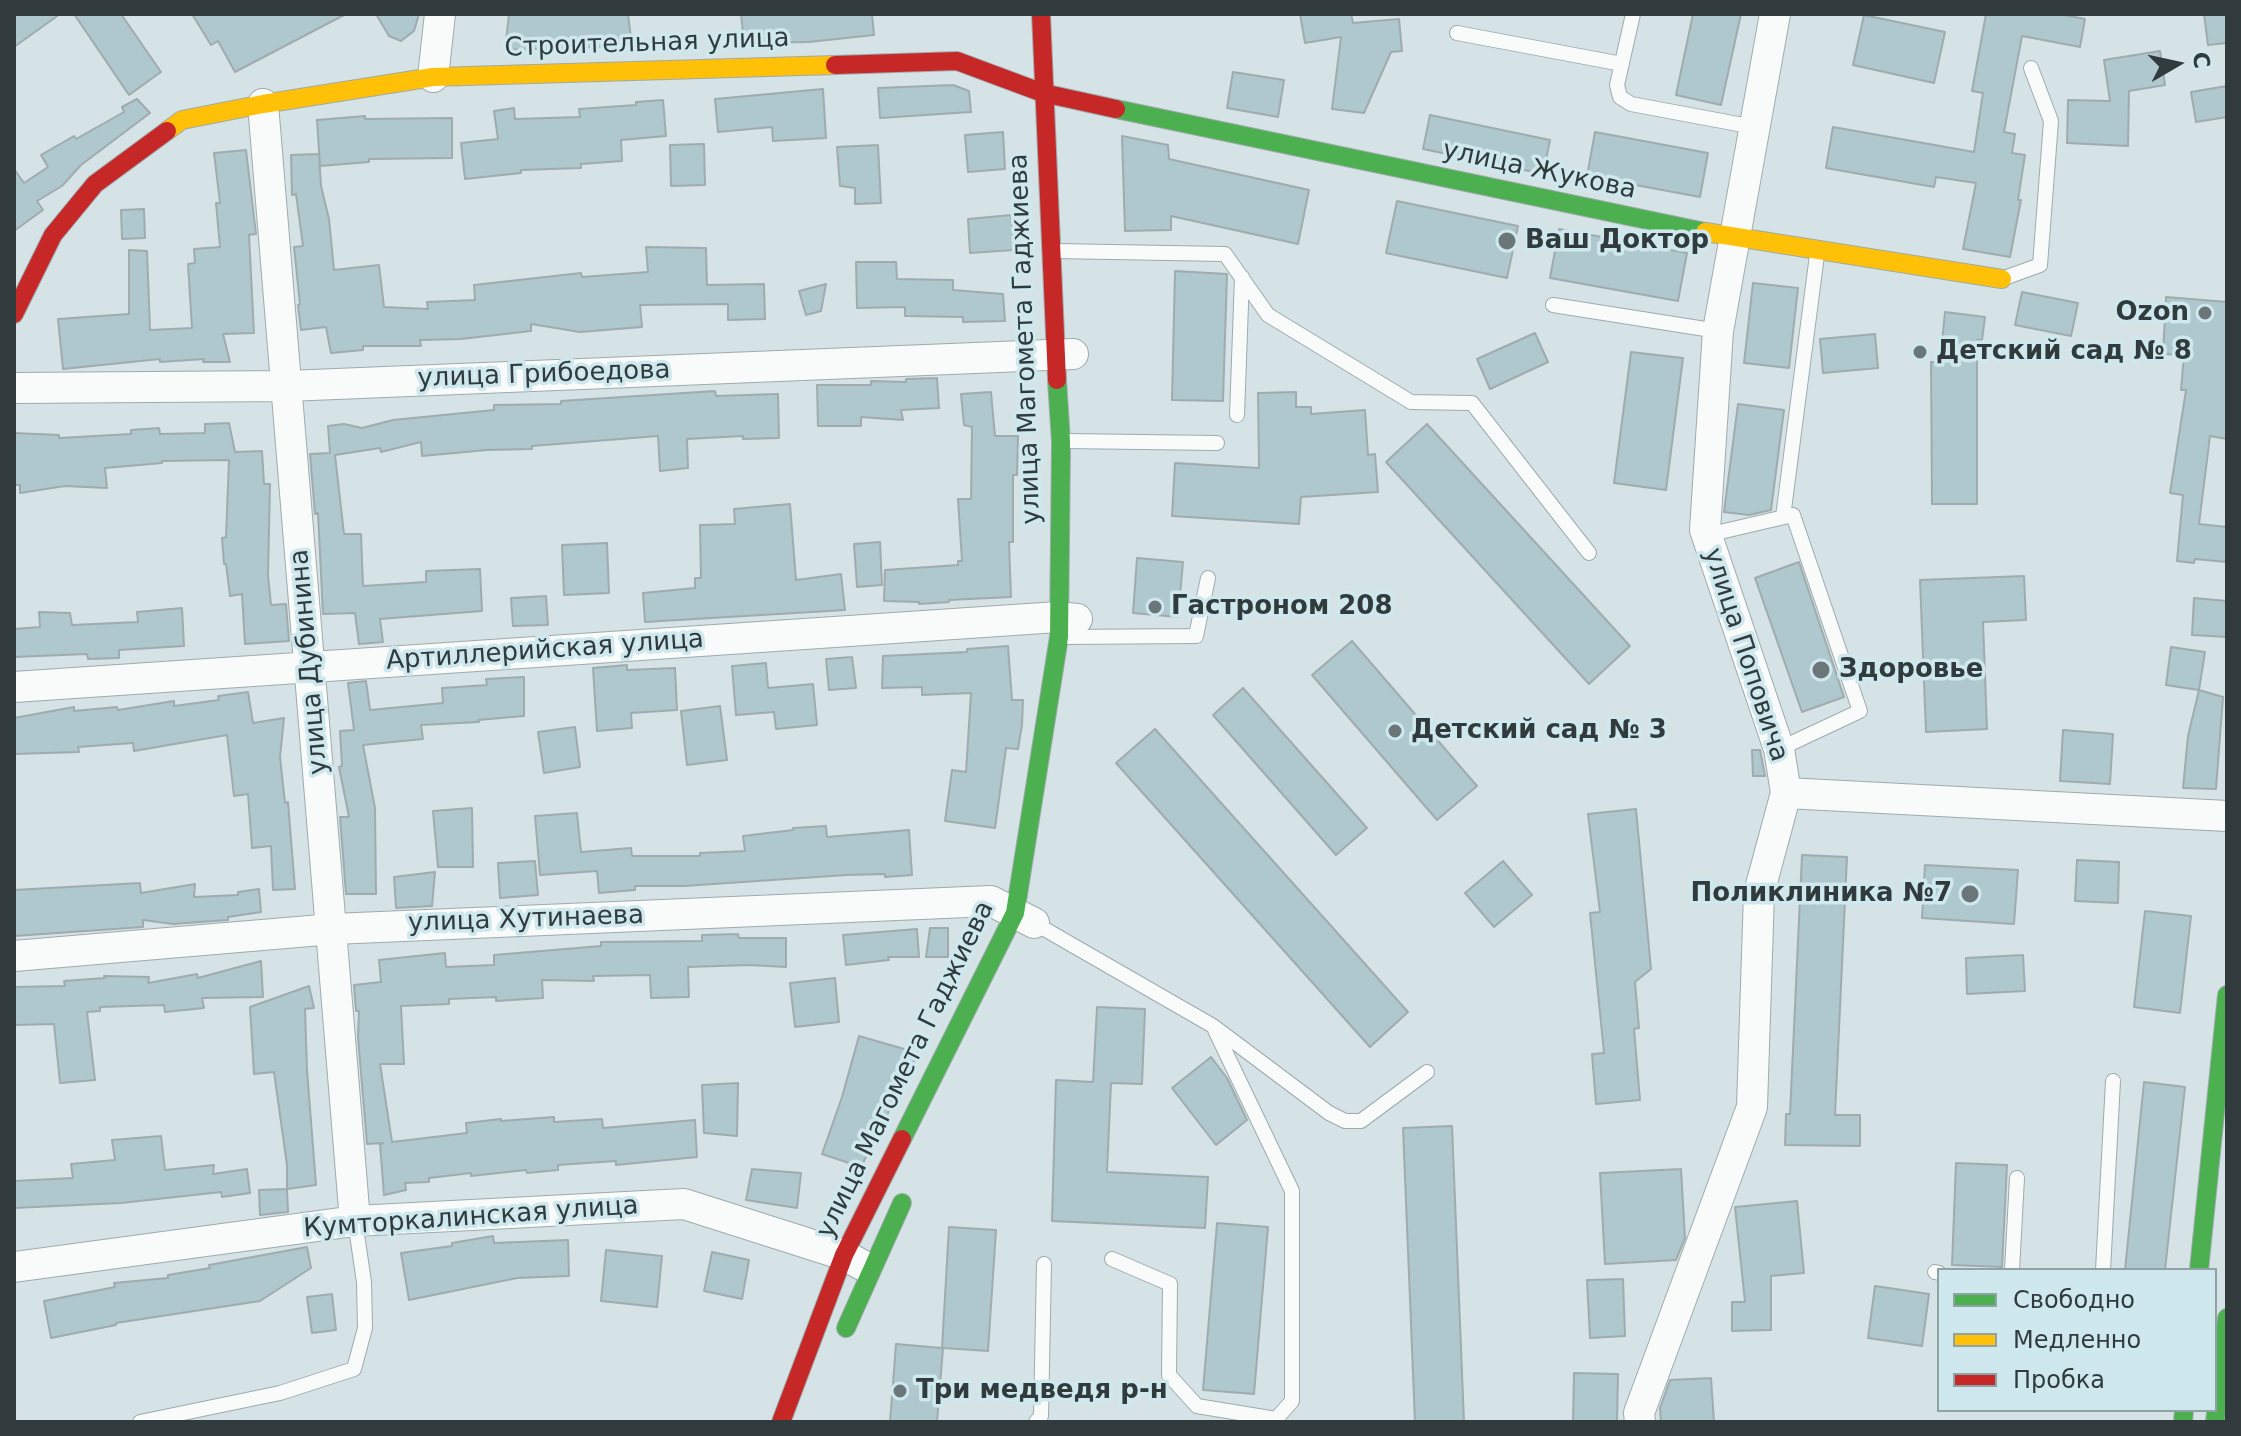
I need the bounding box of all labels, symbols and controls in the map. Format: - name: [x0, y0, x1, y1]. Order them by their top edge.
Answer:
- street label: Строительная улица: [504, 23, 790, 65]
- north arrow: [2137, 24, 2217, 104]
- text: С: [2188, 50, 2215, 70]
- street label: улица Жукова: [1439, 135, 1639, 207]
- street label: улица Магомета Гаджиева: [1004, 153, 1048, 525]
- place label: Ваш Доктор: [1525, 225, 1709, 257]
- marker: Ваш Доктор: [1496, 230, 1518, 252]
- place label: Ozon: [2115, 297, 2189, 329]
- marker: Ozon: [2196, 304, 2214, 322]
- place label: Детский сад № 8: [1936, 336, 2192, 368]
- marker: Детский сад № 8: [1911, 343, 1929, 361]
- street label: улица Грибоедова: [417, 355, 671, 395]
- street label: улица Поповича: [1696, 544, 1794, 766]
- street label: улица Дубинина: [285, 548, 335, 776]
- place label: Гастроном 208: [1171, 591, 1392, 623]
- marker: Гастроном 208: [1146, 598, 1164, 616]
- street label: Артиллерийская улица: [385, 624, 705, 678]
- place label: Здоровье: [1839, 654, 1983, 686]
- marker: Здоровье: [1810, 659, 1832, 681]
- place label: Детский сад № 3: [1411, 715, 1667, 747]
- marker: Детский сад № 3: [1386, 722, 1404, 740]
- place label: Поликлиника №7: [1690, 878, 1952, 910]
- marker: Поликлиника №7: [1959, 883, 1981, 905]
- street label: улица Магомета Гаджиева: [811, 896, 1001, 1244]
- street label: улица Хутинаева: [407, 900, 645, 940]
- street label: Кумторкалинская улица: [303, 1191, 639, 1245]
- legend: [1937, 1268, 2217, 1412]
- text: Свободно: [2013, 1286, 2135, 1314]
- text: Медленно: [2013, 1326, 2141, 1354]
- text: Пробка: [2013, 1366, 2105, 1394]
- place label: Три медведя р-н: [916, 1375, 1168, 1407]
- marker: Три медведя р-н: [891, 1382, 909, 1400]

